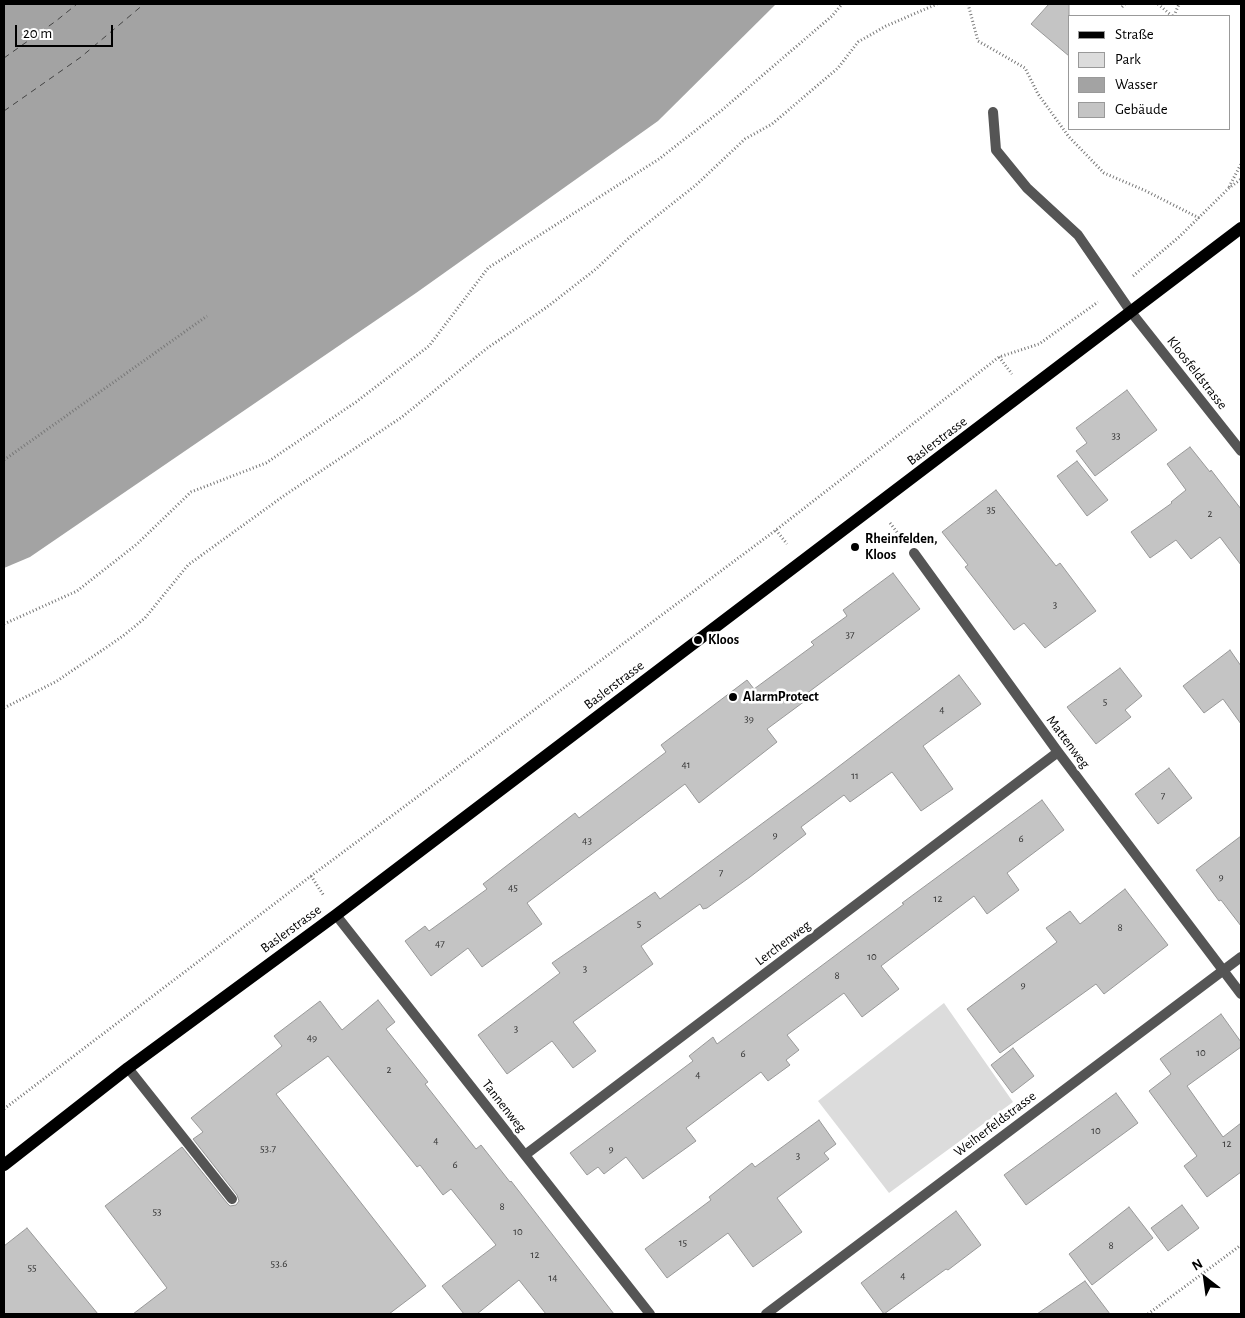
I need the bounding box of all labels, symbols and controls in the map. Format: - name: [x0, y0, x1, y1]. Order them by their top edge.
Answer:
- scale bar: [18, 15, 115, 47]
- legend: [1068, 15, 1230, 130]
- text: 20 m: [23, 26, 52, 41]
- text: Straße: [1115, 27, 1154, 42]
- text: Park: [1115, 52, 1141, 67]
- text: Wasser: [1115, 77, 1157, 92]
- text: Gebäude: [1115, 102, 1168, 117]
- street label: Kloosfeldstrasse: [1163, 333, 1231, 413]
- street label: Baslerstrasse: [904, 413, 970, 469]
- house number: 33: [1111, 429, 1121, 443]
- house number: 35: [986, 503, 996, 517]
- house number: 2: [1207, 507, 1213, 521]
- place label: Rheinfelden, Kloos: [865, 531, 937, 564]
- marker: Rheinfelden, Kloos: [849, 541, 861, 553]
- house number: 3: [1053, 598, 1057, 612]
- house number: 37: [845, 628, 855, 642]
- place label: Kloos: [708, 632, 739, 648]
- marker: Kloos: [692, 634, 704, 646]
- street label: Baslerstrasse: [581, 657, 647, 713]
- place label: AlarmProtect: [743, 689, 819, 705]
- marker: AlarmProtect: [727, 691, 739, 703]
- house number: 5: [1103, 695, 1107, 709]
- house number: 4: [939, 703, 945, 717]
- house number: 39: [744, 712, 754, 726]
- street label: Mattenweg: [1043, 712, 1093, 772]
- house number: 41: [681, 758, 691, 772]
- house number: 11: [851, 769, 859, 783]
- house number: 7: [1161, 789, 1165, 803]
- house number: 9: [772, 828, 778, 842]
- house number: 6: [1018, 832, 1024, 846]
- house number: 43: [582, 834, 592, 848]
- house number: 7: [719, 866, 723, 880]
- house number: 9: [1218, 870, 1224, 884]
- house number: 45: [508, 881, 518, 895]
- house number: 12: [934, 892, 942, 906]
- street label: Baslerstrasse: [257, 901, 325, 957]
- house number: 5: [637, 917, 641, 931]
- street label: Lerchenweg: [752, 917, 814, 969]
- house number: 8: [1117, 921, 1123, 935]
- house number: 47: [435, 937, 445, 951]
- house number: 10: [867, 950, 877, 964]
- house number: 3: [583, 962, 587, 976]
- house number: 8: [834, 969, 840, 983]
- house number: 9: [1020, 978, 1026, 992]
- house number: 3: [514, 1022, 518, 1036]
- house number: 49: [307, 1031, 317, 1045]
- house number: 10: [1196, 1046, 1206, 1060]
- house number: 6: [740, 1047, 746, 1061]
- house number: 2: [386, 1063, 392, 1077]
- house number: 4: [695, 1068, 701, 1082]
- street label: Tannenweg: [478, 1076, 530, 1136]
- street label: Weiherfeldstrasse: [951, 1088, 1039, 1160]
- house number: 10: [1091, 1124, 1101, 1138]
- house number: 4: [433, 1134, 439, 1148]
- house number: 12: [1223, 1137, 1231, 1151]
- house number: 53.7: [260, 1142, 276, 1156]
- house number: 9: [608, 1142, 614, 1156]
- house number: 3: [796, 1149, 800, 1163]
- house number: 6: [452, 1158, 458, 1172]
- house number: 8: [499, 1200, 505, 1214]
- house number: 53: [152, 1205, 162, 1219]
- house number: 10: [513, 1225, 523, 1239]
- house number: 15: [679, 1236, 687, 1250]
- house number: 8: [1108, 1239, 1114, 1253]
- house number: 12: [531, 1248, 539, 1262]
- north arrow: [1180, 1253, 1230, 1303]
- house number: 53.6: [271, 1257, 287, 1271]
- text: N: [1190, 1257, 1205, 1274]
- house number: 55: [27, 1261, 37, 1275]
- house number: 4: [900, 1269, 906, 1283]
- house number: 14: [548, 1271, 558, 1285]

